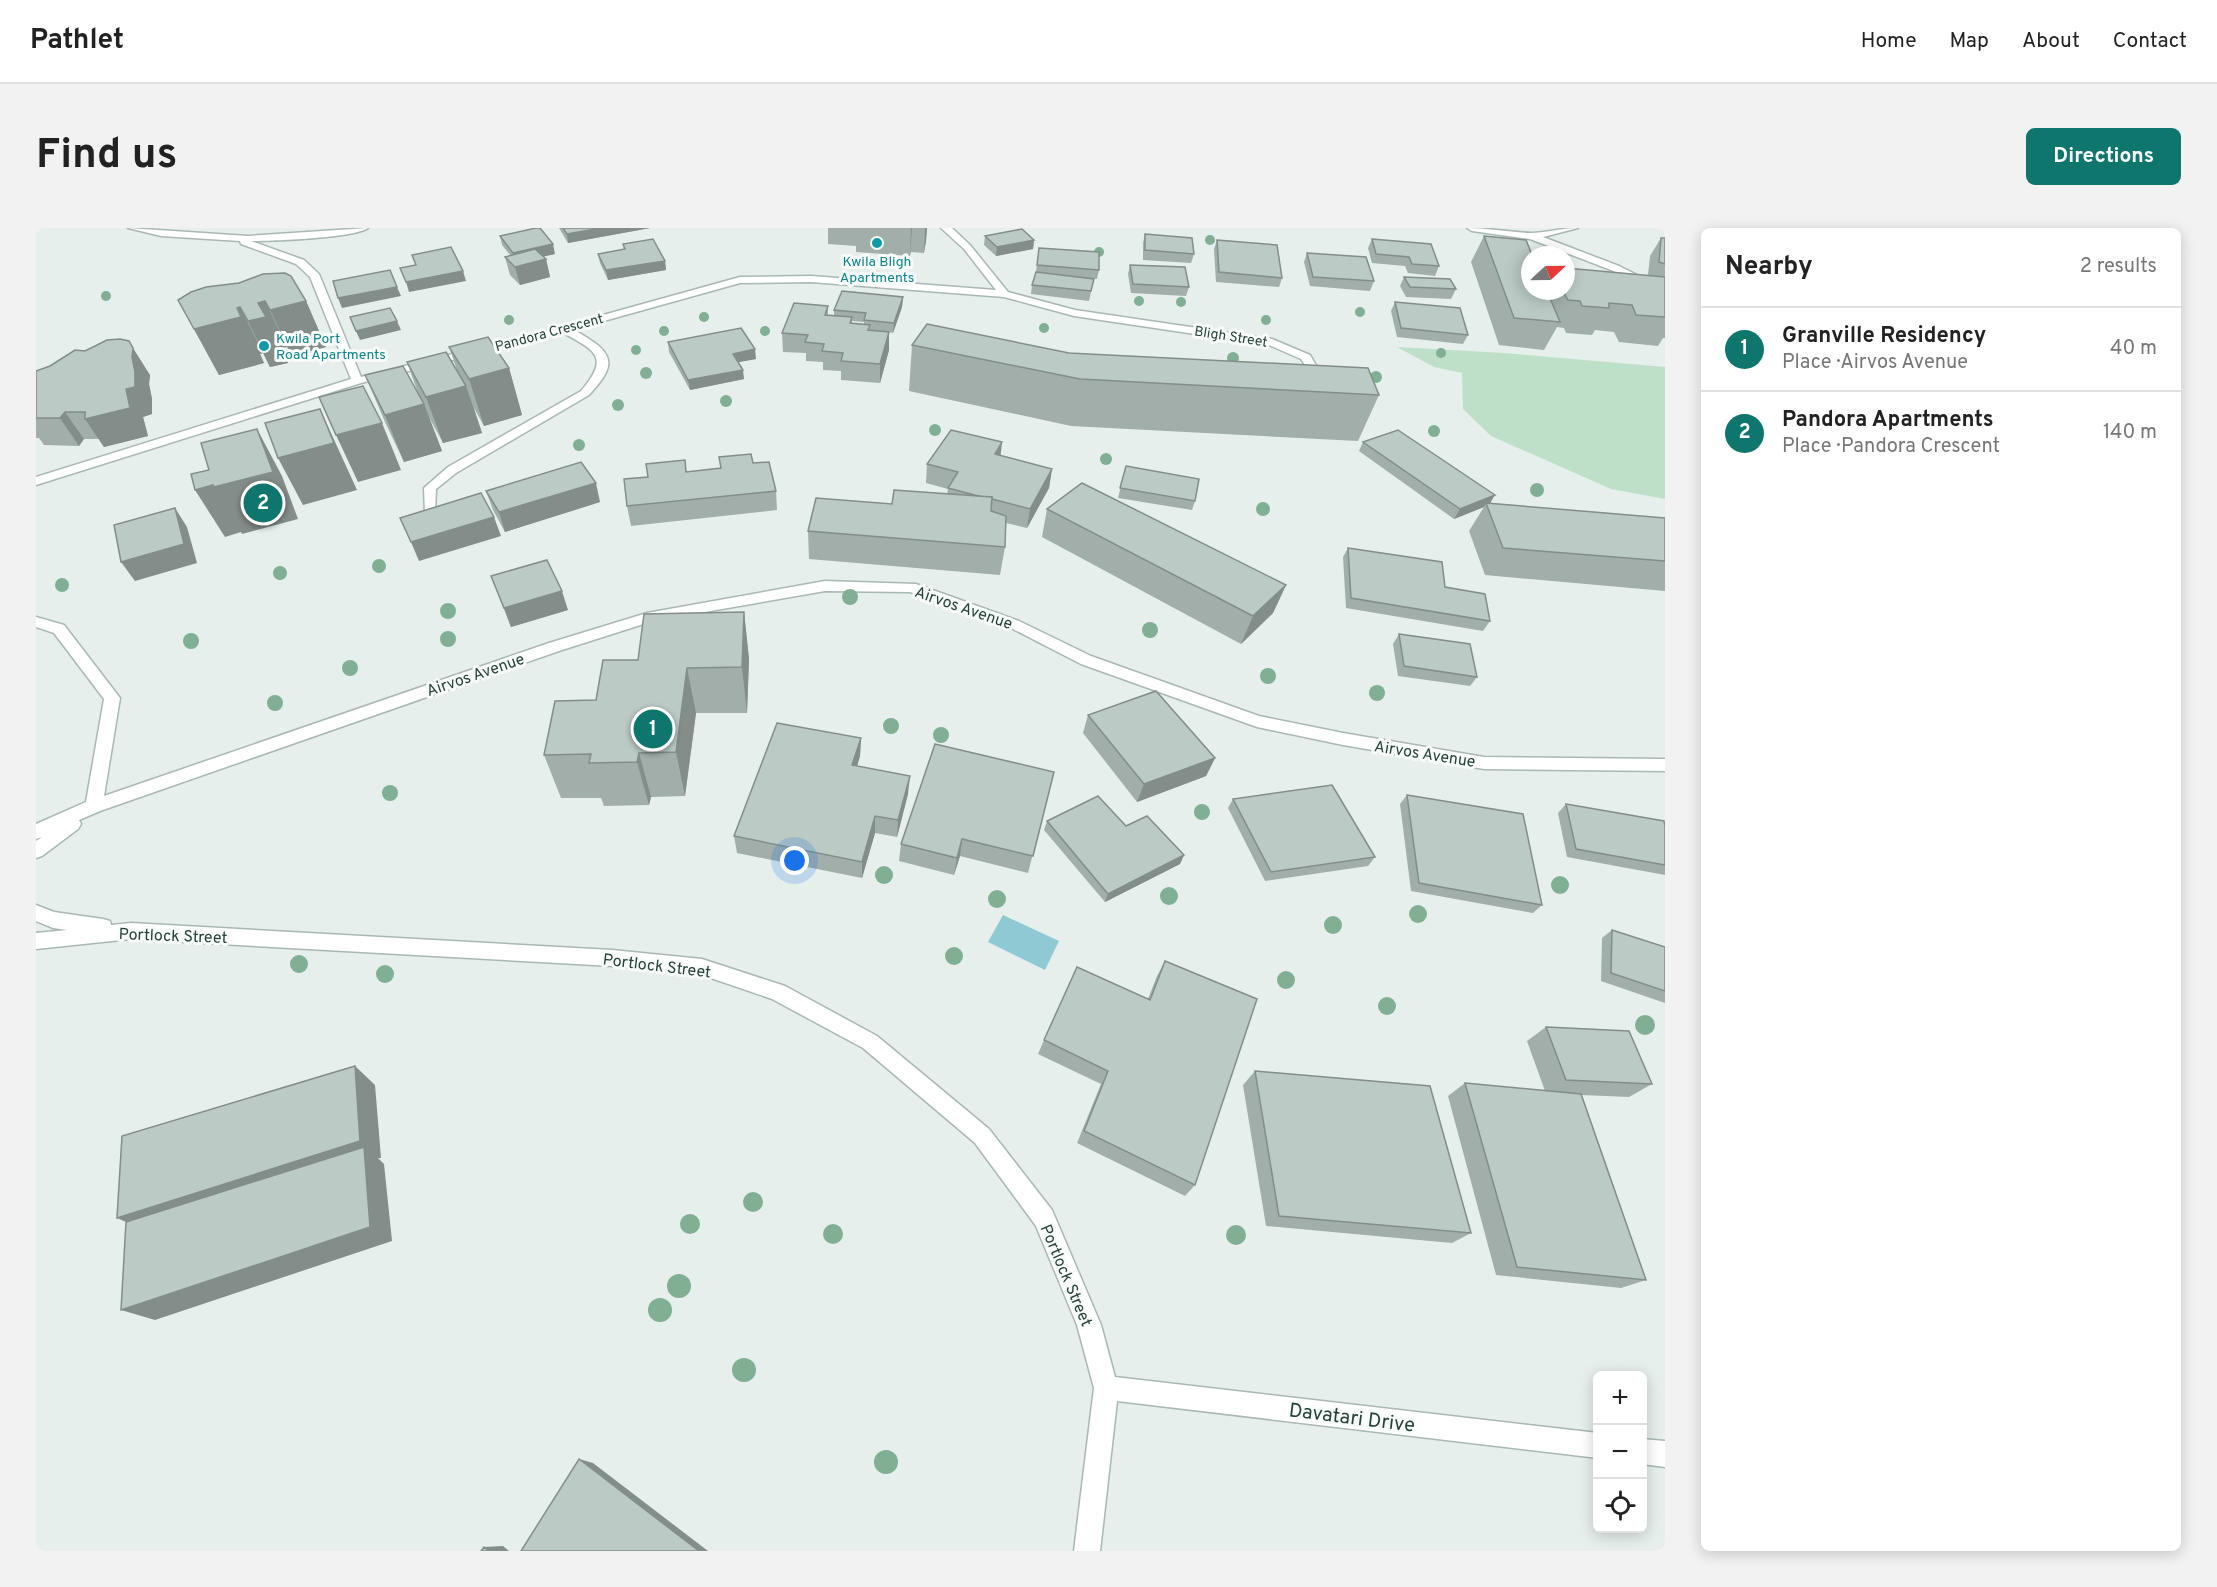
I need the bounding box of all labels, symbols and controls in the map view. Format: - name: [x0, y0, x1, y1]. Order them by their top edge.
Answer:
- text: Pathlet: [30, 23, 124, 59]
- text: Home: [1861, 28, 1917, 55]
- text: Map: [1950, 28, 1989, 55]
- text: About: [2022, 28, 2080, 55]
- text: Contact: [2113, 28, 2187, 55]
- button: Directions: [2026, 128, 2181, 185]
- text: Find us: [36, 130, 177, 183]
- marker: Kwila Bligh Apartments: [870, 236, 884, 250]
- north arrow: [1521, 246, 1575, 300]
- text: Nearby: [1725, 251, 1813, 284]
- place label: Kwila Bligh Apartments: [840, 254, 914, 287]
- text: 2 results: [2080, 254, 2157, 280]
- street label: Pandora Crescent: [493, 311, 605, 356]
- street label: Bligh Street: [1193, 323, 1269, 352]
- text: Granville Residency: [1782, 323, 1986, 350]
- place label: Kwila Port Road Apartments: [276, 331, 386, 364]
- text: 1: [1741, 336, 1749, 362]
- text: 40 m: [2110, 336, 2157, 362]
- marker: Kwila Port Road Apartments: [257, 339, 271, 353]
- text: Place · Airvos Avenue: [1782, 350, 1968, 376]
- text: Pandora Apartments: [1782, 407, 1993, 434]
- text: 2: [1738, 420, 1751, 446]
- text: 140 m: [2103, 420, 2157, 446]
- text: Place · Pandora Crescent: [1782, 434, 2000, 460]
- pin: 2: [244, 480, 282, 526]
- street label: Airvos Avenue: [912, 583, 1015, 635]
- street label: Airvos Avenue: [424, 650, 527, 702]
- pin: 1: [634, 706, 672, 752]
- street label: Airvos Avenue: [1373, 737, 1477, 773]
- your location: [780, 846, 809, 875]
- street label: Portlock Street: [118, 925, 228, 949]
- street label: Portlock Street: [602, 950, 712, 984]
- street label: Portlock Street: [1035, 1222, 1096, 1330]
- map controls: [1593, 1371, 1647, 1533]
- button: +: [1593, 1371, 1647, 1425]
- street label: Davatari Drive: [1287, 1398, 1416, 1440]
- button: −: [1593, 1425, 1647, 1479]
- button: locate: [1593, 1479, 1647, 1533]

